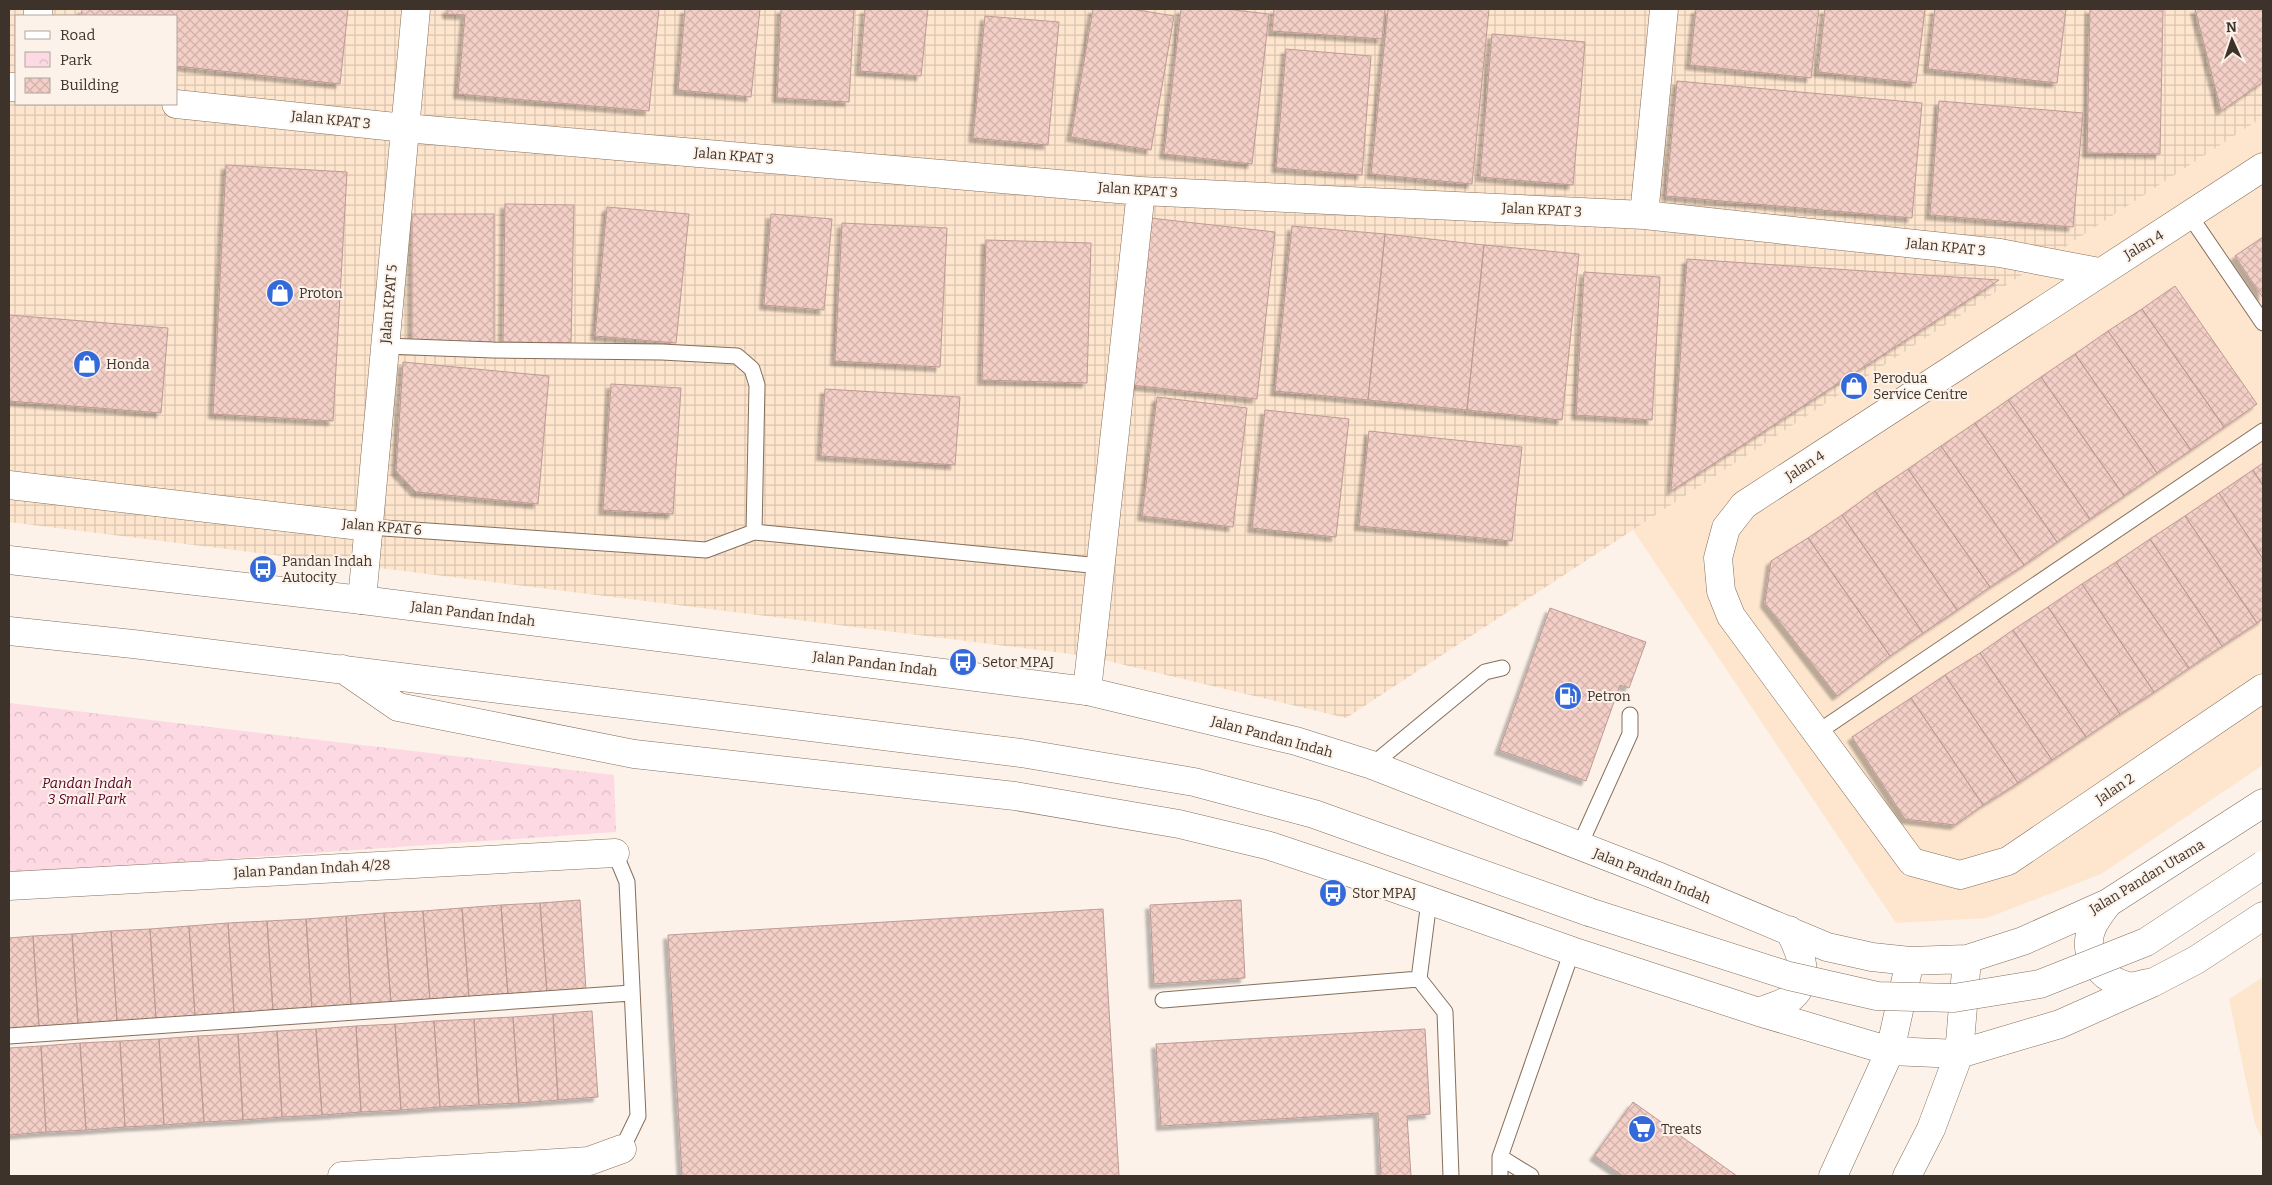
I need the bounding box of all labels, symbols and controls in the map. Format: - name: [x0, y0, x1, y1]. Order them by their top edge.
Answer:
- legend: [15, 15, 178, 105]
- north arrow: [2207, 15, 2257, 65]
- text: N: [2226, 19, 2237, 36]
- text: Road: [60, 26, 95, 44]
- text: Park: [60, 51, 92, 69]
- text: Building: [60, 76, 119, 94]
- street label: Jalan KPAT 3: [289, 107, 372, 133]
- street label: Jalan KPAT 3: [692, 144, 775, 168]
- street label: Jalan KPAT 3: [1097, 179, 1178, 201]
- street label: Jalan KPAT 3: [1501, 199, 1582, 221]
- street label: Jalan 4: [2120, 227, 2167, 264]
- street label: Jalan KPAT 3: [1904, 234, 1987, 260]
- street label: Jalan KPAT 5: [377, 264, 401, 345]
- shop icon: Proton: [265, 278, 295, 308]
- place label: Proton: [299, 285, 343, 302]
- shop icon: Honda: [72, 349, 102, 379]
- place label: Honda: [106, 356, 150, 373]
- place label: Perodua Service Centre: [1873, 370, 1968, 403]
- shop icon: Perodua Service Centre: [1839, 371, 1869, 401]
- street label: Jalan 4: [1781, 447, 1828, 485]
- street label: Jalan KPAT 6: [340, 515, 423, 539]
- place label: Pandan Indah Autocity: [282, 553, 373, 586]
- bus stop icon: Pandan Indah Autocity: [248, 554, 278, 584]
- street label: Jalan Pandan Indah: [409, 598, 537, 630]
- bus stop icon: Setor MPAJ: [948, 647, 978, 677]
- street label: Jalan Pandan Indah: [811, 648, 939, 680]
- place label: Setor MPAJ: [982, 654, 1055, 671]
- fuel station icon: Petron: [1553, 681, 1583, 711]
- place label: Petron: [1587, 688, 1631, 705]
- street label: Jalan Pandan Indah: [1208, 712, 1335, 762]
- street label: Jalan 2: [2092, 770, 2137, 809]
- park label: Pandan Indah 3 Small Park: [42, 775, 132, 808]
- street label: Jalan Pandan Utama: [2086, 836, 2208, 919]
- street label: Jalan Pandan Indah: [1590, 844, 1714, 907]
- street label: Jalan Pandan Indah 4/28: [232, 856, 391, 882]
- bus stop icon: Stor MPAJ: [1318, 878, 1348, 908]
- place label: Stor MPAJ: [1352, 885, 1417, 902]
- supermarket icon: Treats: [1627, 1114, 1657, 1144]
- place label: Treats: [1661, 1121, 1702, 1138]

